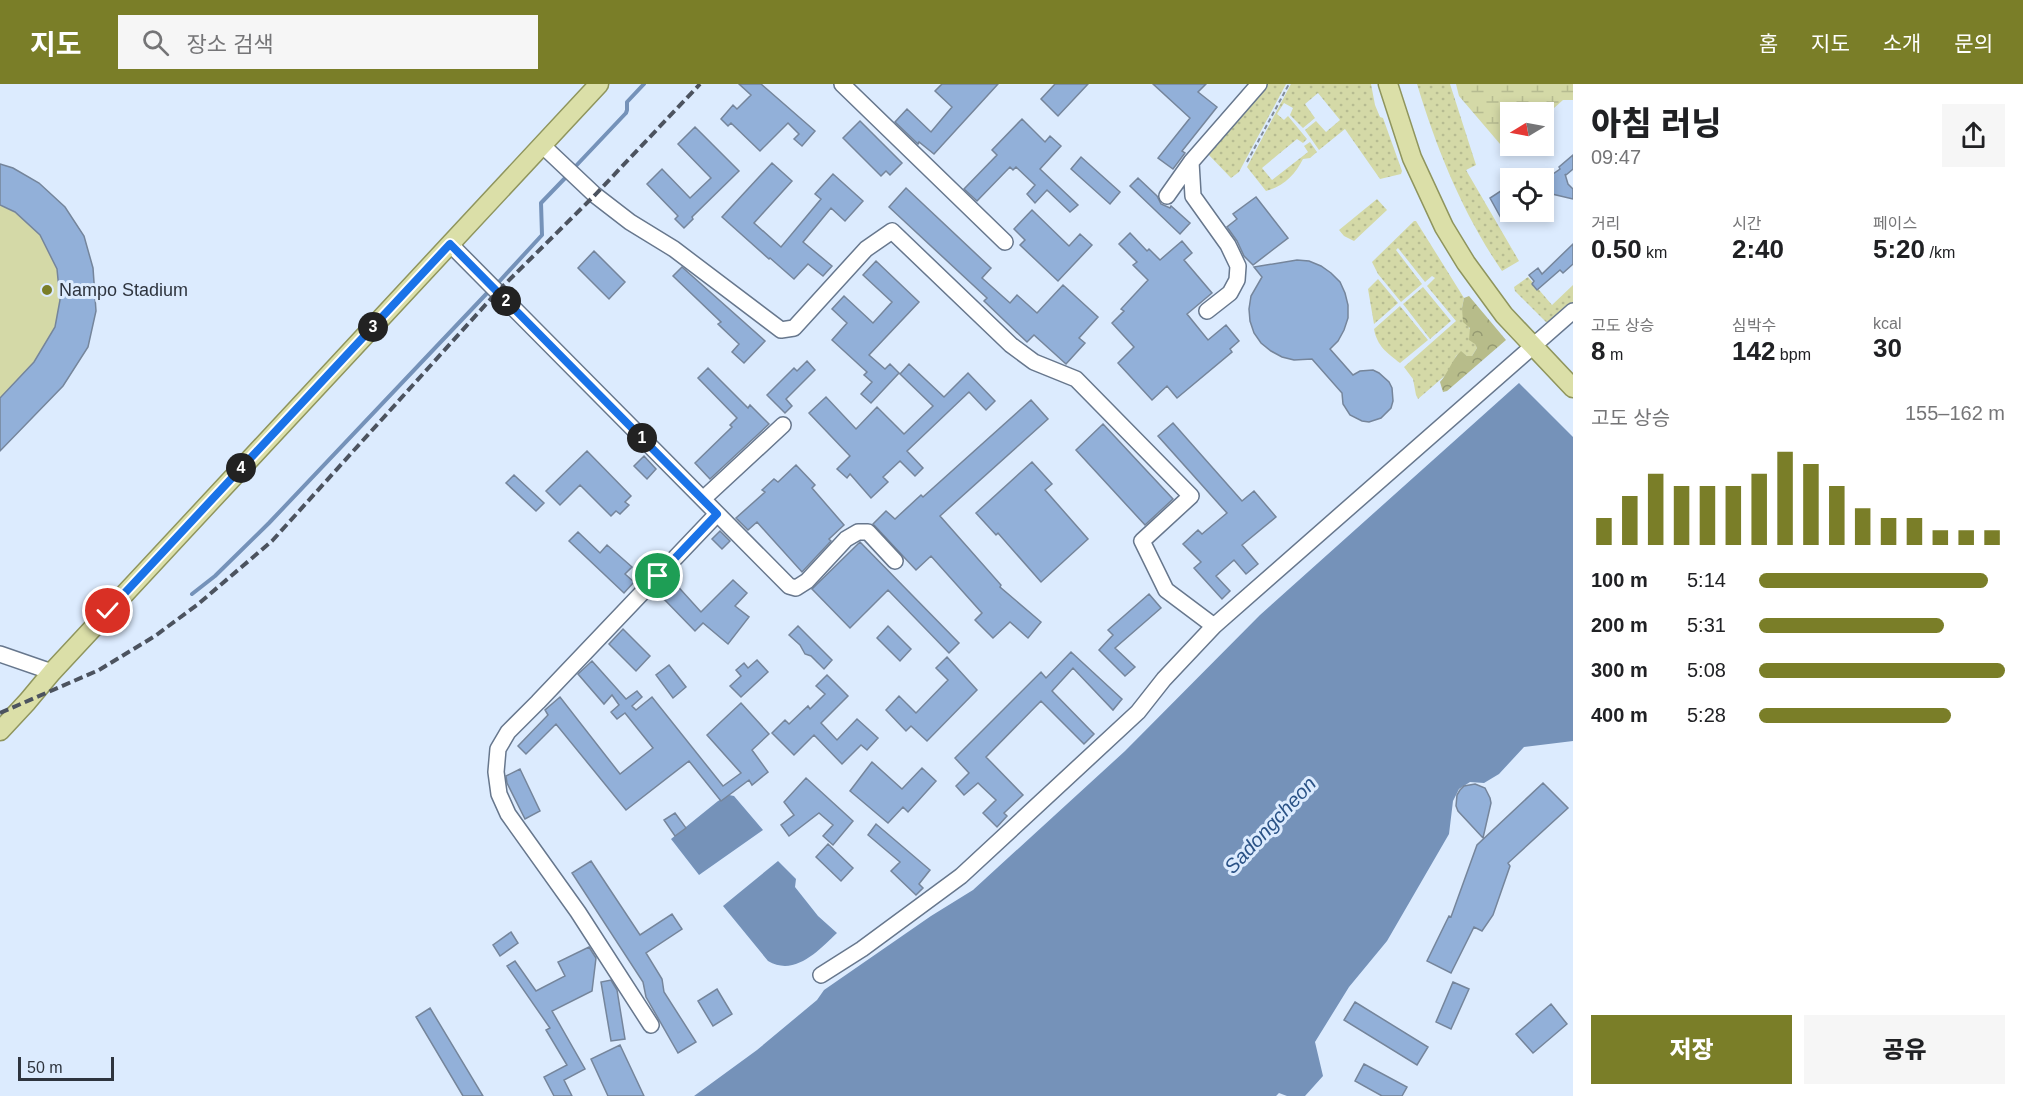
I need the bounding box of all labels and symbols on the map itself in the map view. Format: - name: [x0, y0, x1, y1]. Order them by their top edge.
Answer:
- north arrow: [1500, 102, 1554, 156]
- place label: Nampo Stadium: [59, 280, 188, 300]
- marker: Nampo Stadium: [40, 283, 54, 297]
- pin: 2: [491, 286, 521, 316]
- pin: 3: [358, 312, 388, 342]
- pin: 1: [627, 423, 657, 453]
- pin: 4: [226, 453, 256, 483]
- pin: [632, 550, 683, 601]
- pin: [82, 585, 133, 636]
- water label: Sadongcheon: [1220, 772, 1320, 878]
- scale bar: [18, 1054, 114, 1082]

